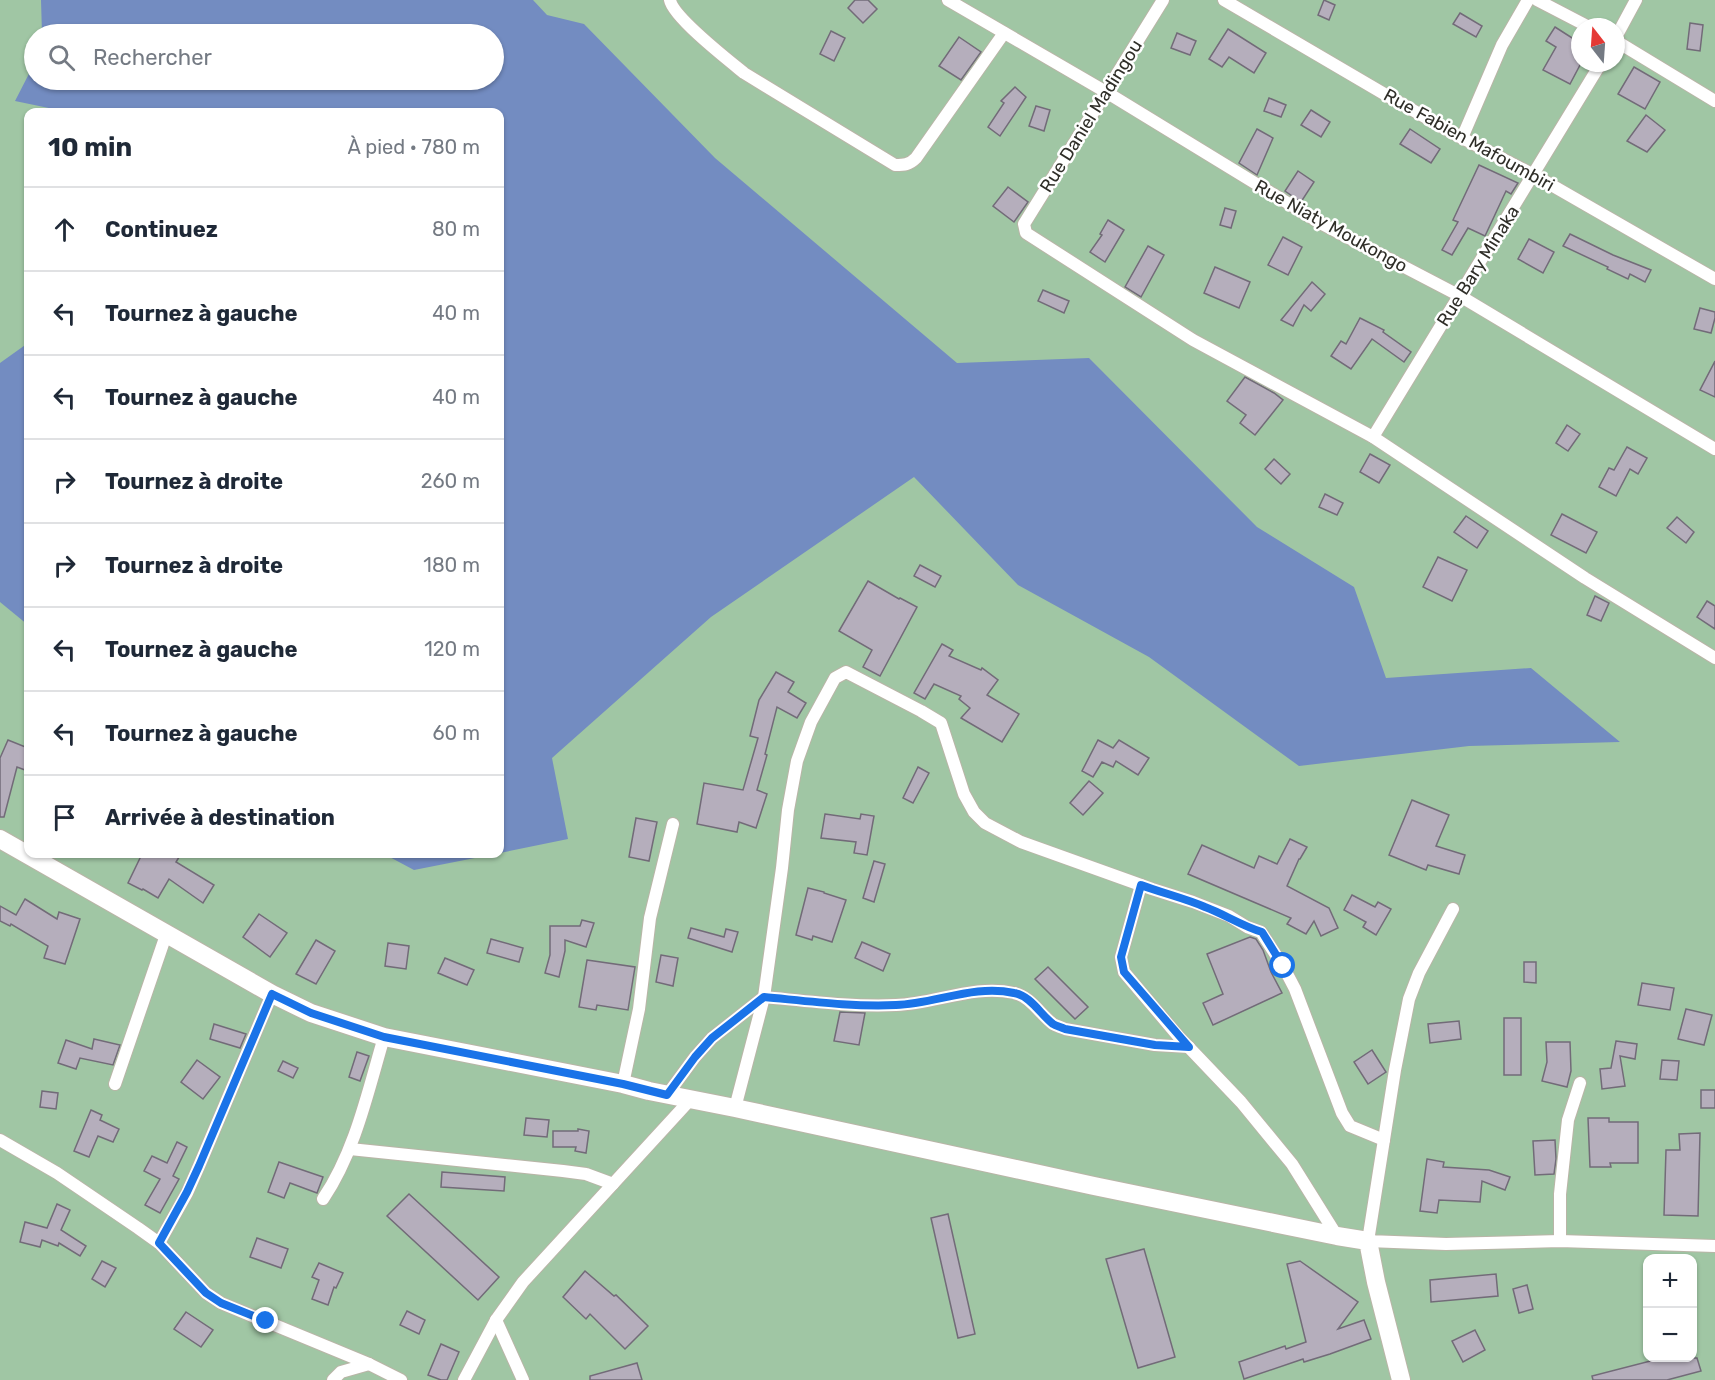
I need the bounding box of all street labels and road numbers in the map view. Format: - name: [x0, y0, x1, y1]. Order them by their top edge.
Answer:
- street label: Rue Daniel Madingou: [1035, 36, 1147, 196]
- street label: Rue Fabien Mafoumbiri: [1380, 84, 1558, 196]
- street label: Rue Niaty Moukongo: [1251, 175, 1411, 277]
- street label: Rue Bary Minaka: [1432, 202, 1524, 330]

